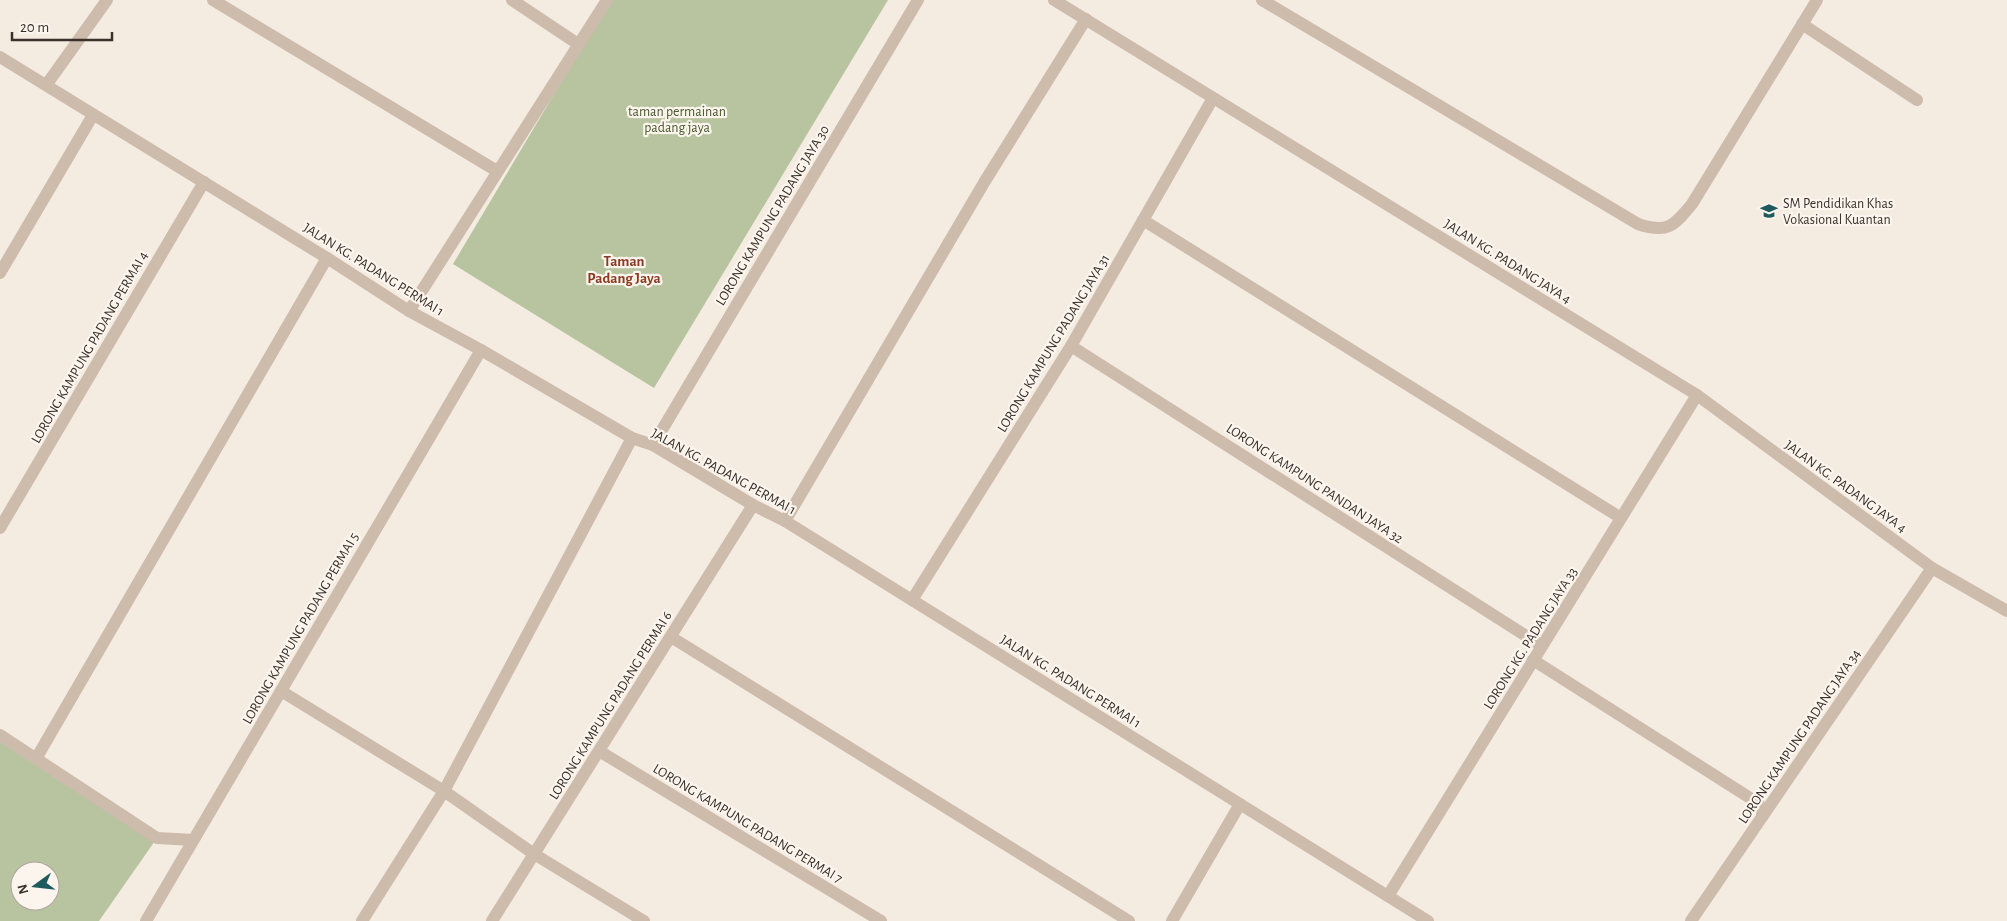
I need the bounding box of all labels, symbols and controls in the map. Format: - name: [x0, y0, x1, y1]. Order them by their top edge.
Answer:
- scale bar: [12, 10, 112, 42]
- text: 20 m: [20, 20, 49, 35]
- park label: taman permainan padang jaya: [628, 105, 726, 135]
- street label: LORONG KAMPUNG PADANG JAYA 30: [713, 123, 832, 308]
- place label: SM Pendidikan Khas Vokasional Kuantan: [1783, 197, 1893, 227]
- school or university icon: SM Pendidikan Khas Vokasional Kuantan: [1759, 201, 1779, 221]
- street label: JALAN KG. PADANG JAYA 4: [1442, 217, 1574, 307]
- street label: JALAN KG. PADANG PERMAI 1: [301, 221, 446, 319]
- street label: LORONG KAMPUNG PADANG PERMAI 4: [29, 249, 151, 446]
- street label: LORONG KAMPUNG PADANG JAYA 31: [995, 252, 1113, 435]
- district label: Taman Padang Jaya: [587, 254, 661, 286]
- street label: LORONG KAMPUNG PANDAN JAYA 32: [1224, 421, 1405, 546]
- street label: JALAN KG. PADANG PERMAI 1: [649, 426, 798, 517]
- street label: JALAN KG. PADANG JAYA 4: [1782, 438, 1909, 536]
- street label: LORONG KAMPUNG PADANG PERMAI 5: [240, 530, 362, 726]
- street label: LORONG KG. PADANG JAYA 33: [1481, 565, 1580, 712]
- street label: LORONG KAMPUNG PADANG PERMAI 6: [547, 609, 675, 802]
- street label: JALAN KG. PADANG PERMAI 1: [998, 633, 1143, 731]
- street label: LORONG KAMPUNG PADANG JAYA 34: [1736, 647, 1864, 826]
- street label: LORONG KAMPUNG PADANG PERMAI 7: [650, 762, 845, 886]
- north arrow: [10, 861, 60, 911]
- text: N: [15, 883, 31, 896]

